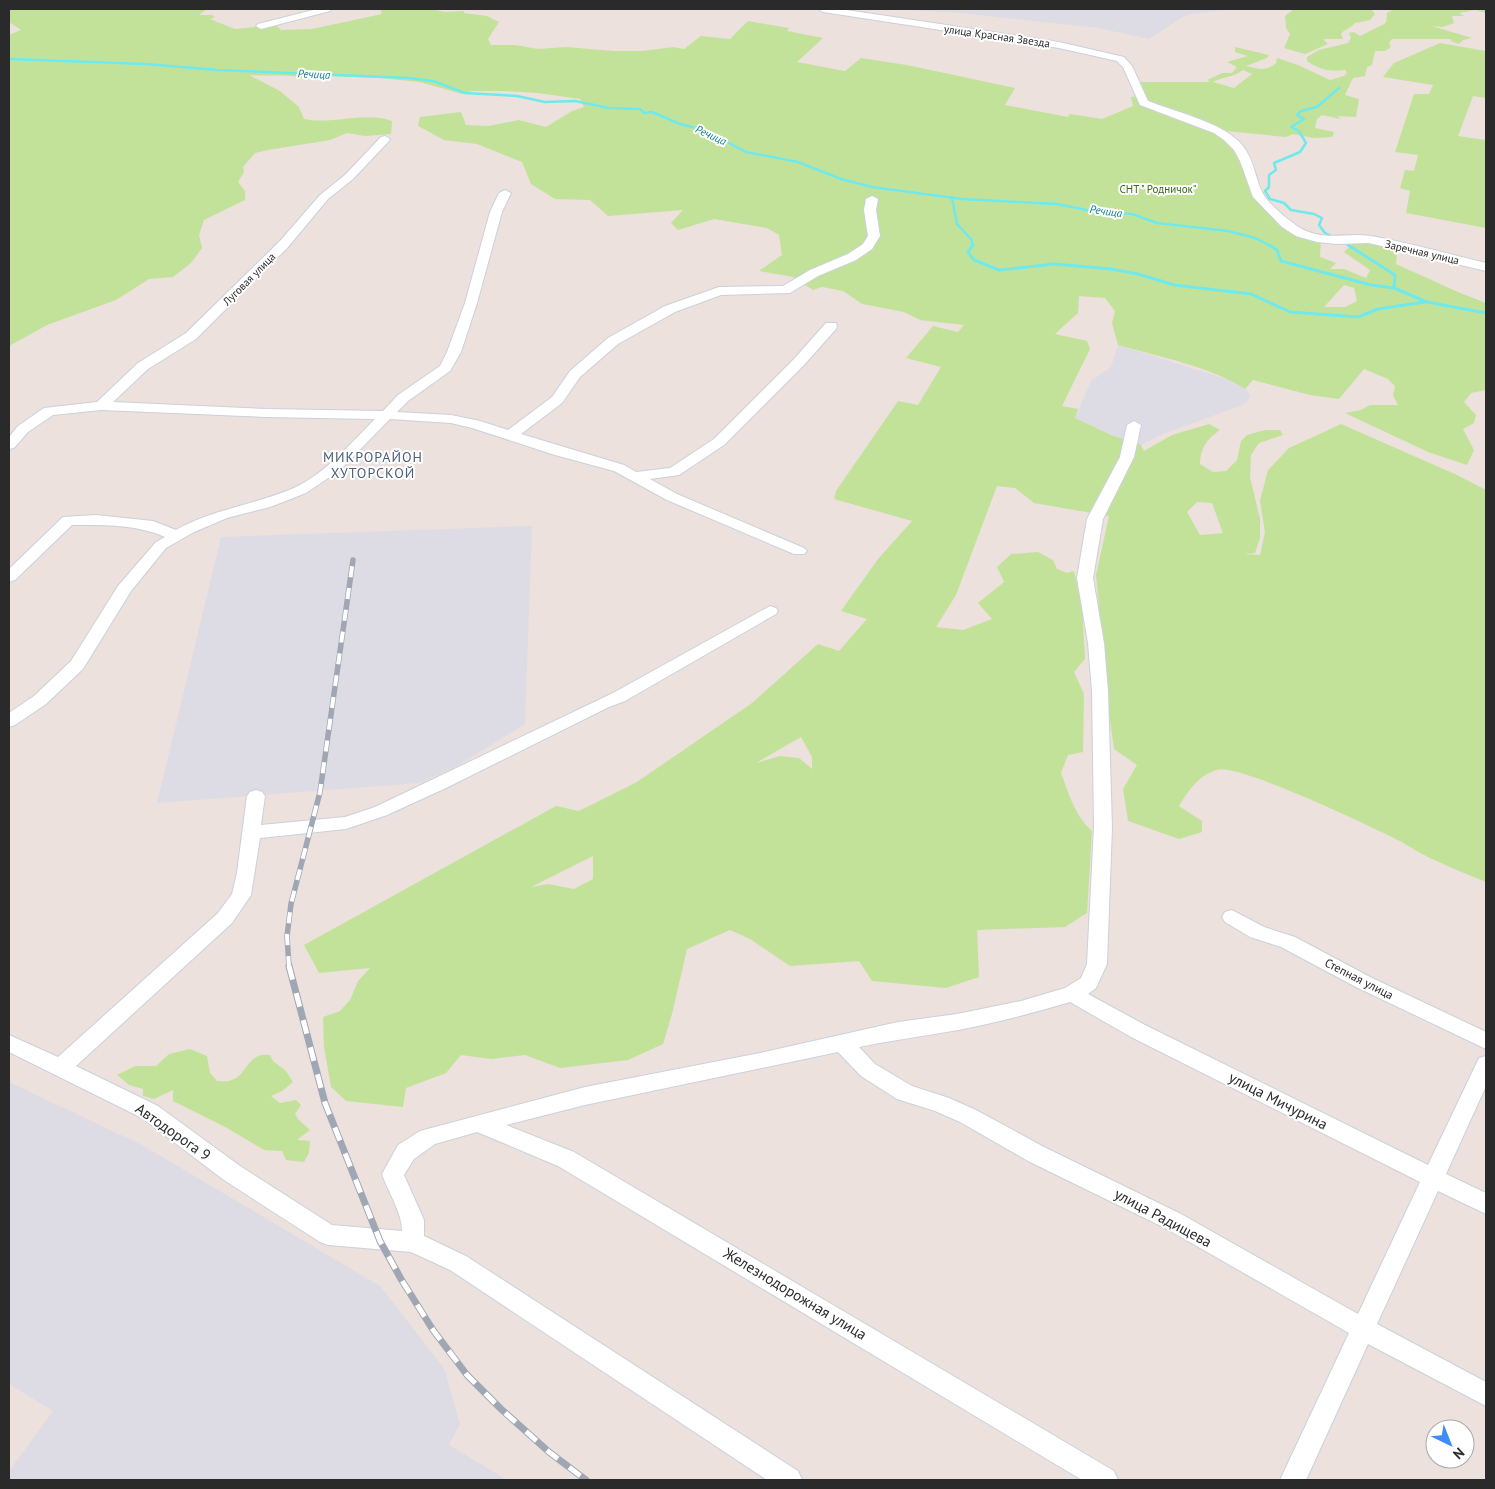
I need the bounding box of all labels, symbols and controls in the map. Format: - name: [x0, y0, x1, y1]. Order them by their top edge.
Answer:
- street label: улица Красная Звезда: [943, 22, 1051, 50]
- water label: Речица: [297, 66, 331, 82]
- water label: Речица: [693, 122, 729, 149]
- park label: СНТ " Родничок": [1120, 182, 1197, 196]
- water label: Речица: [1089, 202, 1124, 220]
- street label: Заречная улица: [1383, 237, 1461, 267]
- street label: Луговая улица: [219, 250, 278, 309]
- district label: МИКРОРАЙОН ХУТОРСКОЙ: [323, 448, 423, 482]
- street label: Степная улица: [1322, 955, 1396, 1002]
- street label: улица Мичурина: [1226, 1067, 1331, 1134]
- street label: Автодорога 9: [132, 1099, 215, 1164]
- street label: улица Радищева: [1111, 1184, 1215, 1251]
- street label: Железнодорожная улица: [719, 1243, 870, 1344]
- north arrow: [1425, 1419, 1475, 1469]
- text: N: [1449, 1444, 1468, 1463]

